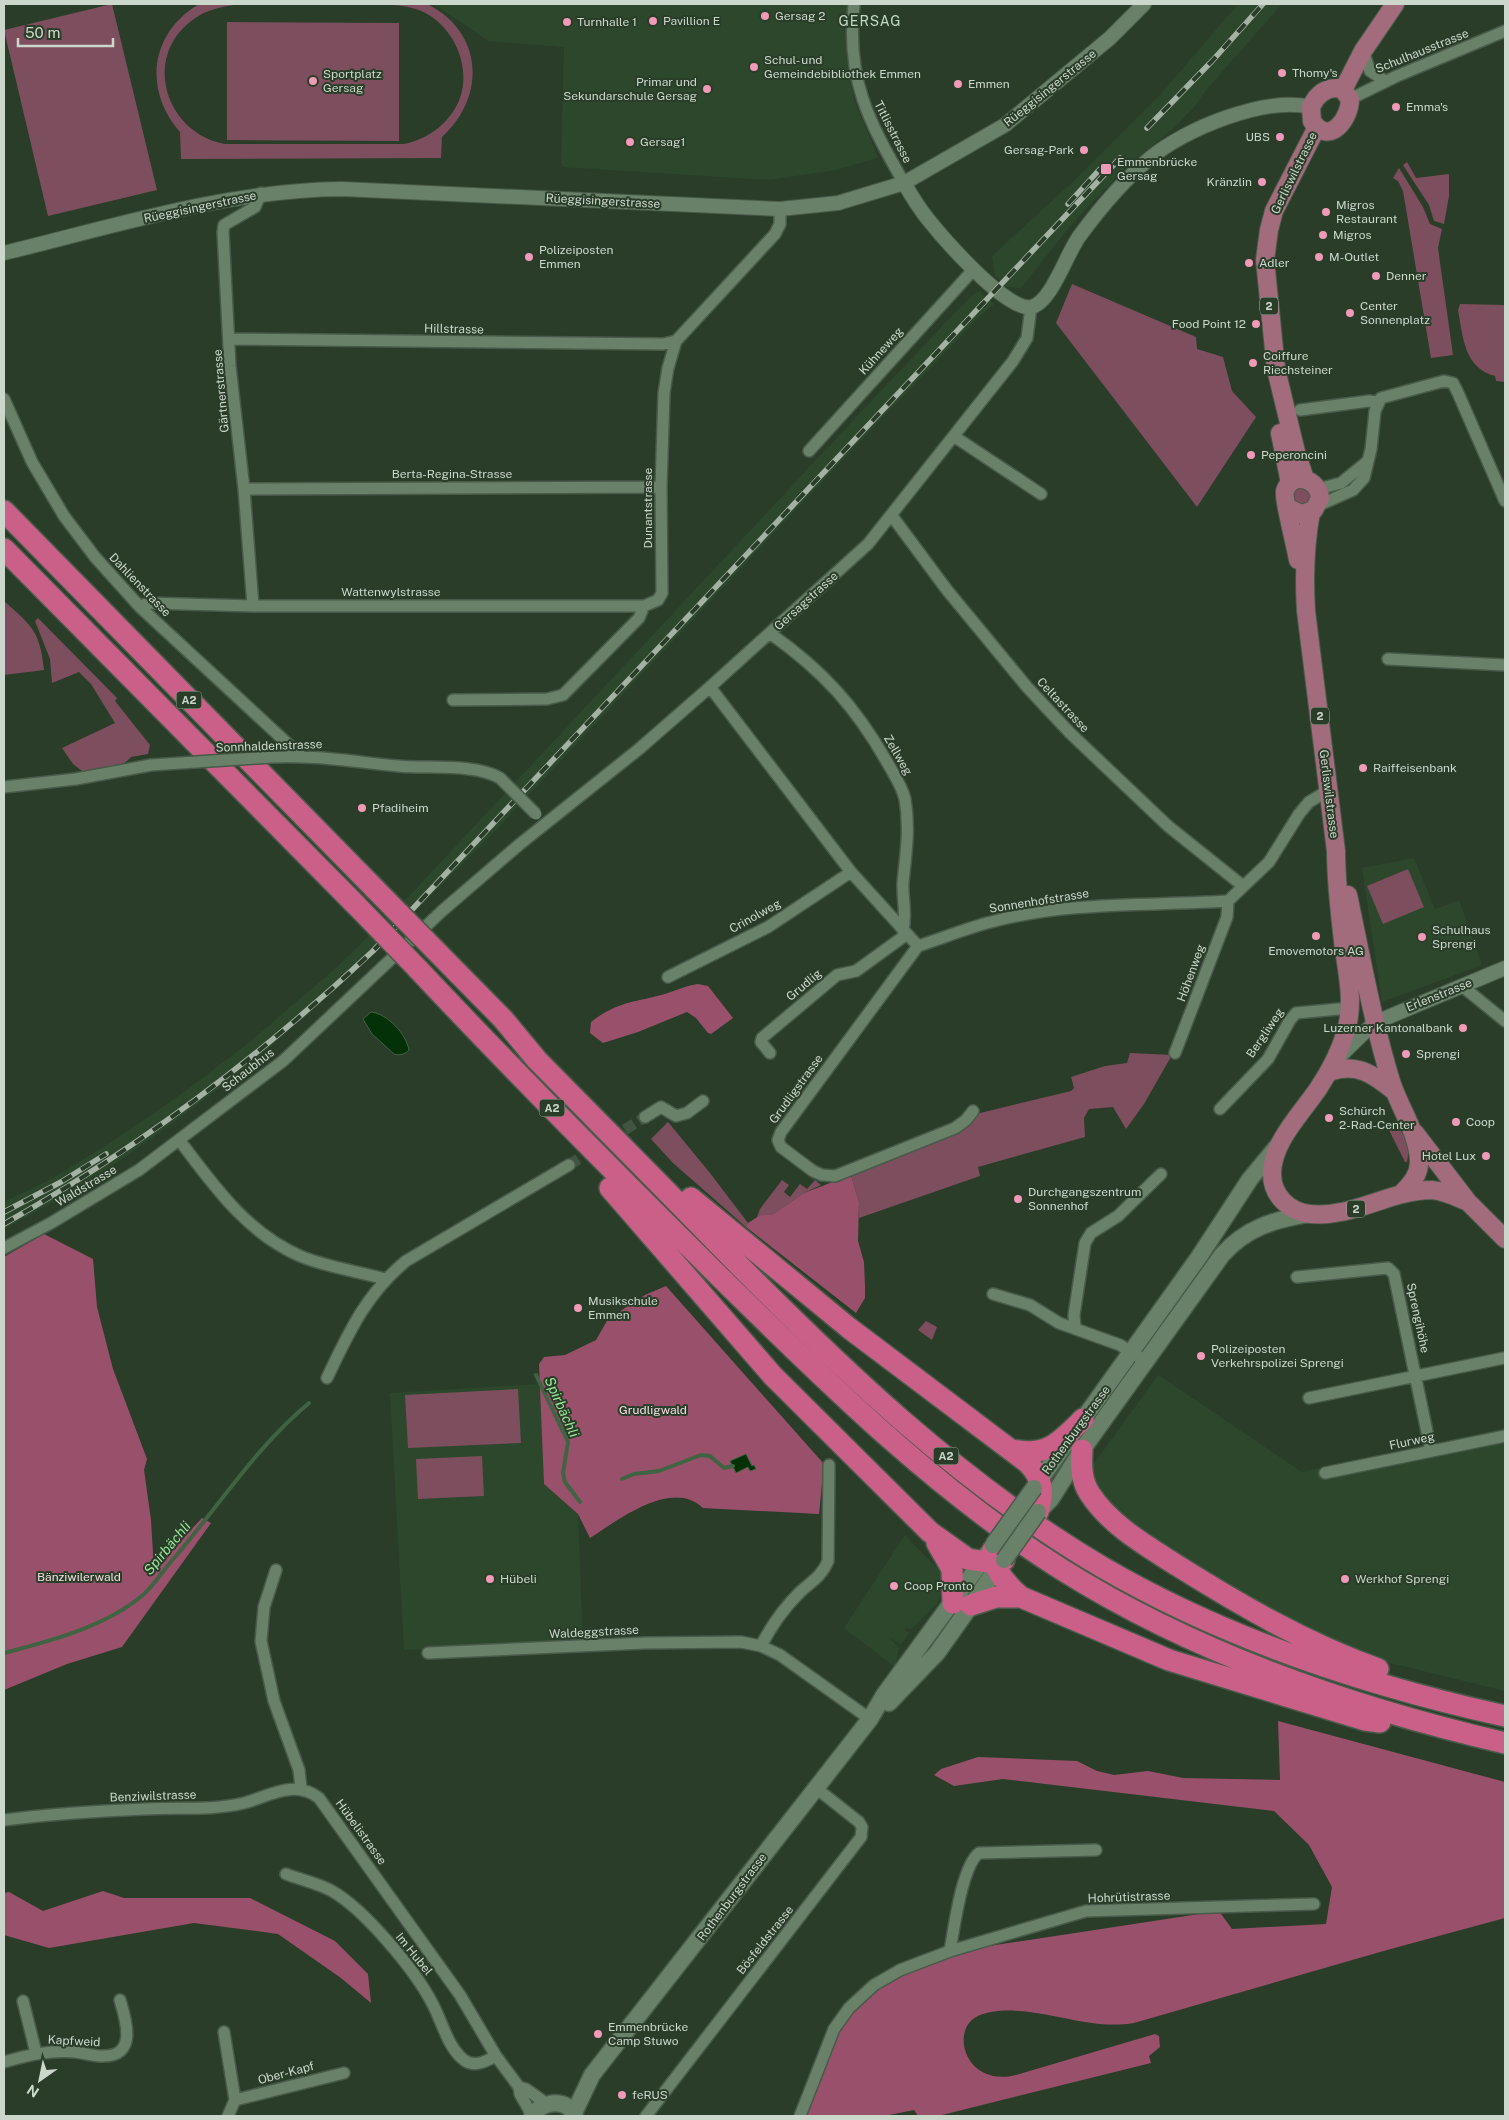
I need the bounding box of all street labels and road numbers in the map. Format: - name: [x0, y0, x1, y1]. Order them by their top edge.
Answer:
- street label: Schulhausstrasse: [1373, 26, 1471, 76]
- street label: Rüeggisingerstrasse: [1001, 46, 1099, 130]
- street label: Titlisstrasse: [871, 99, 915, 166]
- street label: Gerliswilstrasse: [1268, 130, 1320, 216]
- street label: Rüeggisingerstrasse: [142, 188, 258, 226]
- street label: Rüeggisingerstrasse: [545, 191, 661, 211]
- road number: 2: [1260, 298, 1278, 314]
- street label: Hillstrasse: [424, 321, 484, 337]
- street label: Kühneweg: [856, 324, 906, 378]
- street label: Gärtnerstrasse: [210, 349, 232, 433]
- street label: Berta-Regina-Strasse: [392, 467, 513, 481]
- street label: Dunantstrasse: [641, 467, 655, 548]
- street label: Dahlienstrasse: [106, 550, 174, 620]
- street label: Gersagstrasse: [771, 569, 841, 633]
- street label: Wattenwylstrasse: [341, 585, 441, 599]
- street label: Celtastrasse: [1034, 675, 1092, 736]
- road number: A2: [176, 692, 202, 708]
- road number: 2: [1311, 708, 1329, 724]
- street label: Zellweg: [881, 732, 915, 778]
- street label: Sonnhaldenstrasse: [215, 737, 323, 755]
- street label: Gerliswilstrasse: [1317, 749, 1341, 839]
- street label: Sonnenhofstrasse: [988, 886, 1090, 916]
- street label: Crinolweg: [727, 896, 783, 936]
- street label: Höhenweg: [1174, 943, 1208, 1003]
- street label: Grudlig: [784, 966, 824, 1004]
- street label: Erlenstrasse: [1404, 975, 1474, 1015]
- street label: Bergliweg: [1243, 1006, 1287, 1060]
- street label: Schaubhus: [219, 1045, 277, 1095]
- street label: Grudligstrasse: [766, 1052, 826, 1126]
- road number: A2: [540, 1100, 564, 1116]
- street label: Waldstrasse: [53, 1162, 119, 1210]
- road number: 2: [1347, 1200, 1365, 1218]
- street label: Sprengihöhe: [1404, 1282, 1432, 1355]
- street label: Rothenburgstrasse: [1039, 1383, 1113, 1477]
- street label: Flurweg: [1388, 1429, 1436, 1453]
- road number: A2: [934, 1448, 958, 1464]
- street label: Waldeggstrasse: [549, 1623, 639, 1641]
- street label: Benziwilstrasse: [109, 1787, 197, 1805]
- street label: Hübelistrasse: [333, 1797, 389, 1868]
- street label: Rothenburgstrasse: [694, 1850, 770, 1944]
- street label: Hohrütistrasse: [1087, 1889, 1171, 1905]
- street label: Bösfeldstrasse: [734, 1903, 796, 1977]
- street label: Im Hubel: [393, 1930, 436, 1978]
- street label: Kapfweid: [47, 2033, 101, 2049]
- street label: Ober-Kapf: [256, 2059, 316, 2087]

